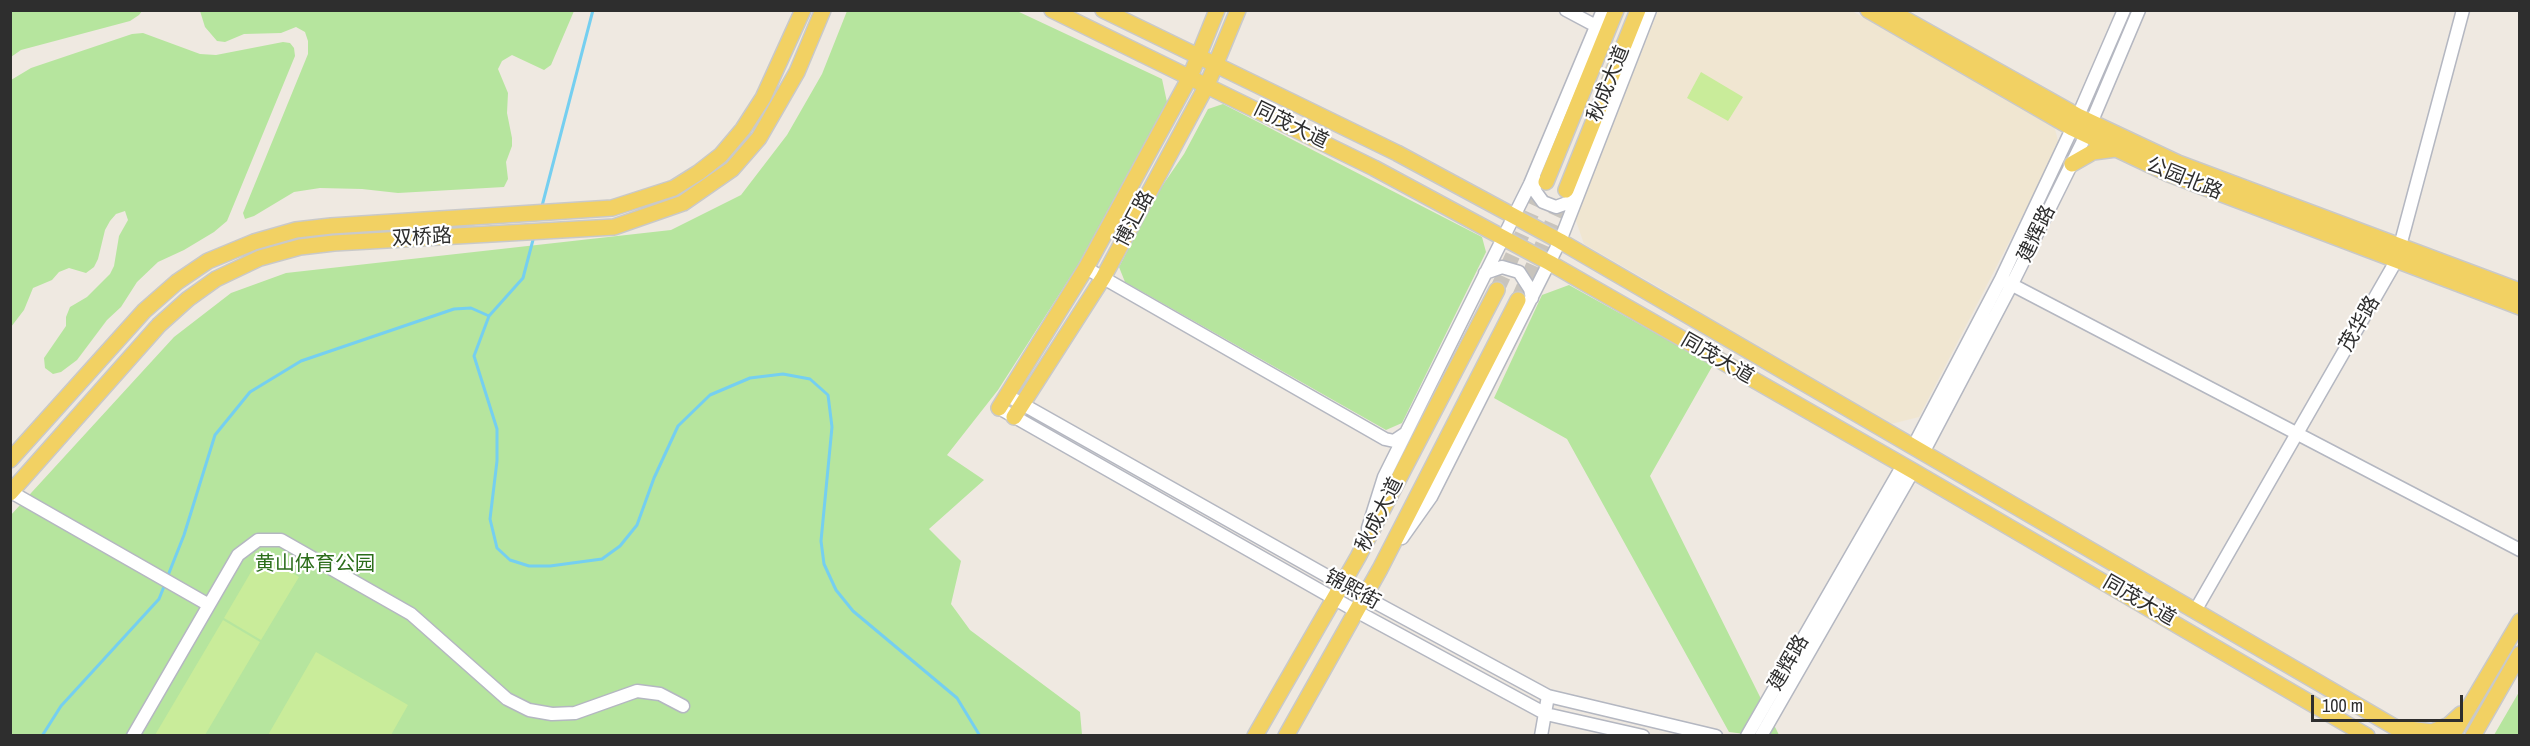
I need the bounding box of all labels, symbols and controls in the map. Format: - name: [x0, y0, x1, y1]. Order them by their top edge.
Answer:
- street label: 秋成大道: [1583, 42, 1635, 126]
- street label: 同茂大道: [1250, 98, 1332, 154]
- street label: 公园北路: [2142, 153, 2226, 205]
- street label: 博汇路: [1110, 187, 1160, 251]
- street label: 建辉路: [2013, 202, 2061, 266]
- street label: 双桥路: [391, 224, 453, 252]
- street label: 茂华路: [2335, 292, 2385, 356]
- street label: 同茂大道: [1676, 329, 1758, 389]
- street label: 秋成大道: [1351, 474, 1409, 556]
- park label: 黄山体育公园: [255, 553, 375, 577]
- street label: 锦熙街: [1320, 565, 1384, 615]
- street label: 同茂大道: [2098, 571, 2180, 631]
- street label: 建辉路: [1764, 631, 1814, 695]
- scale bar: [2314, 683, 2466, 721]
- text: 100 m: [2322, 693, 2363, 718]

